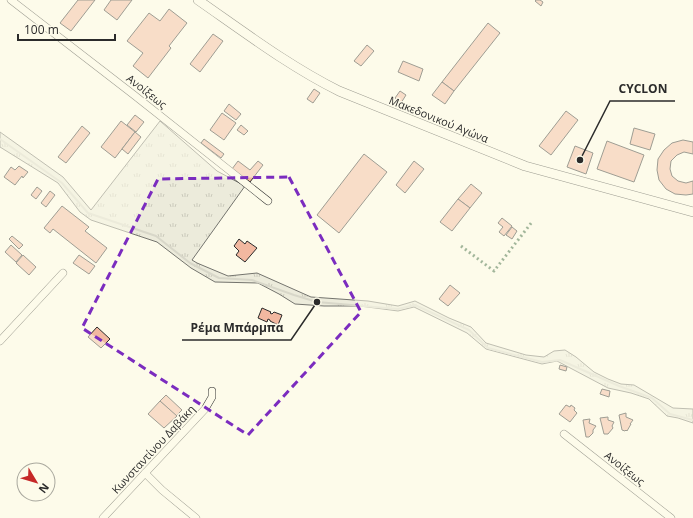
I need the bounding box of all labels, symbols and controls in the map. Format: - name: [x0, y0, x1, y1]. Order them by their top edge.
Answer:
- scale bar: [18, 16, 115, 42]
- text: 100 m: [24, 21, 59, 38]
- street label: Ανοίξεως: [124, 70, 170, 112]
- callout: CYCLON: [610, 77, 675, 101]
- text: CYCLON: [619, 80, 667, 97]
- street label: Μακεδονικού Αγώνα: [387, 92, 491, 146]
- callout: Ρέμα Μπάρμπα: [182, 316, 291, 340]
- text: Ρέμα Μπάρμπα: [191, 319, 284, 336]
- street label: Κωνσταντίνου Δαβάκη: [108, 401, 198, 497]
- street label: Ανοίξεως: [602, 447, 648, 489]
- north arrow: [16, 462, 56, 502]
- text: N: [36, 480, 53, 497]

